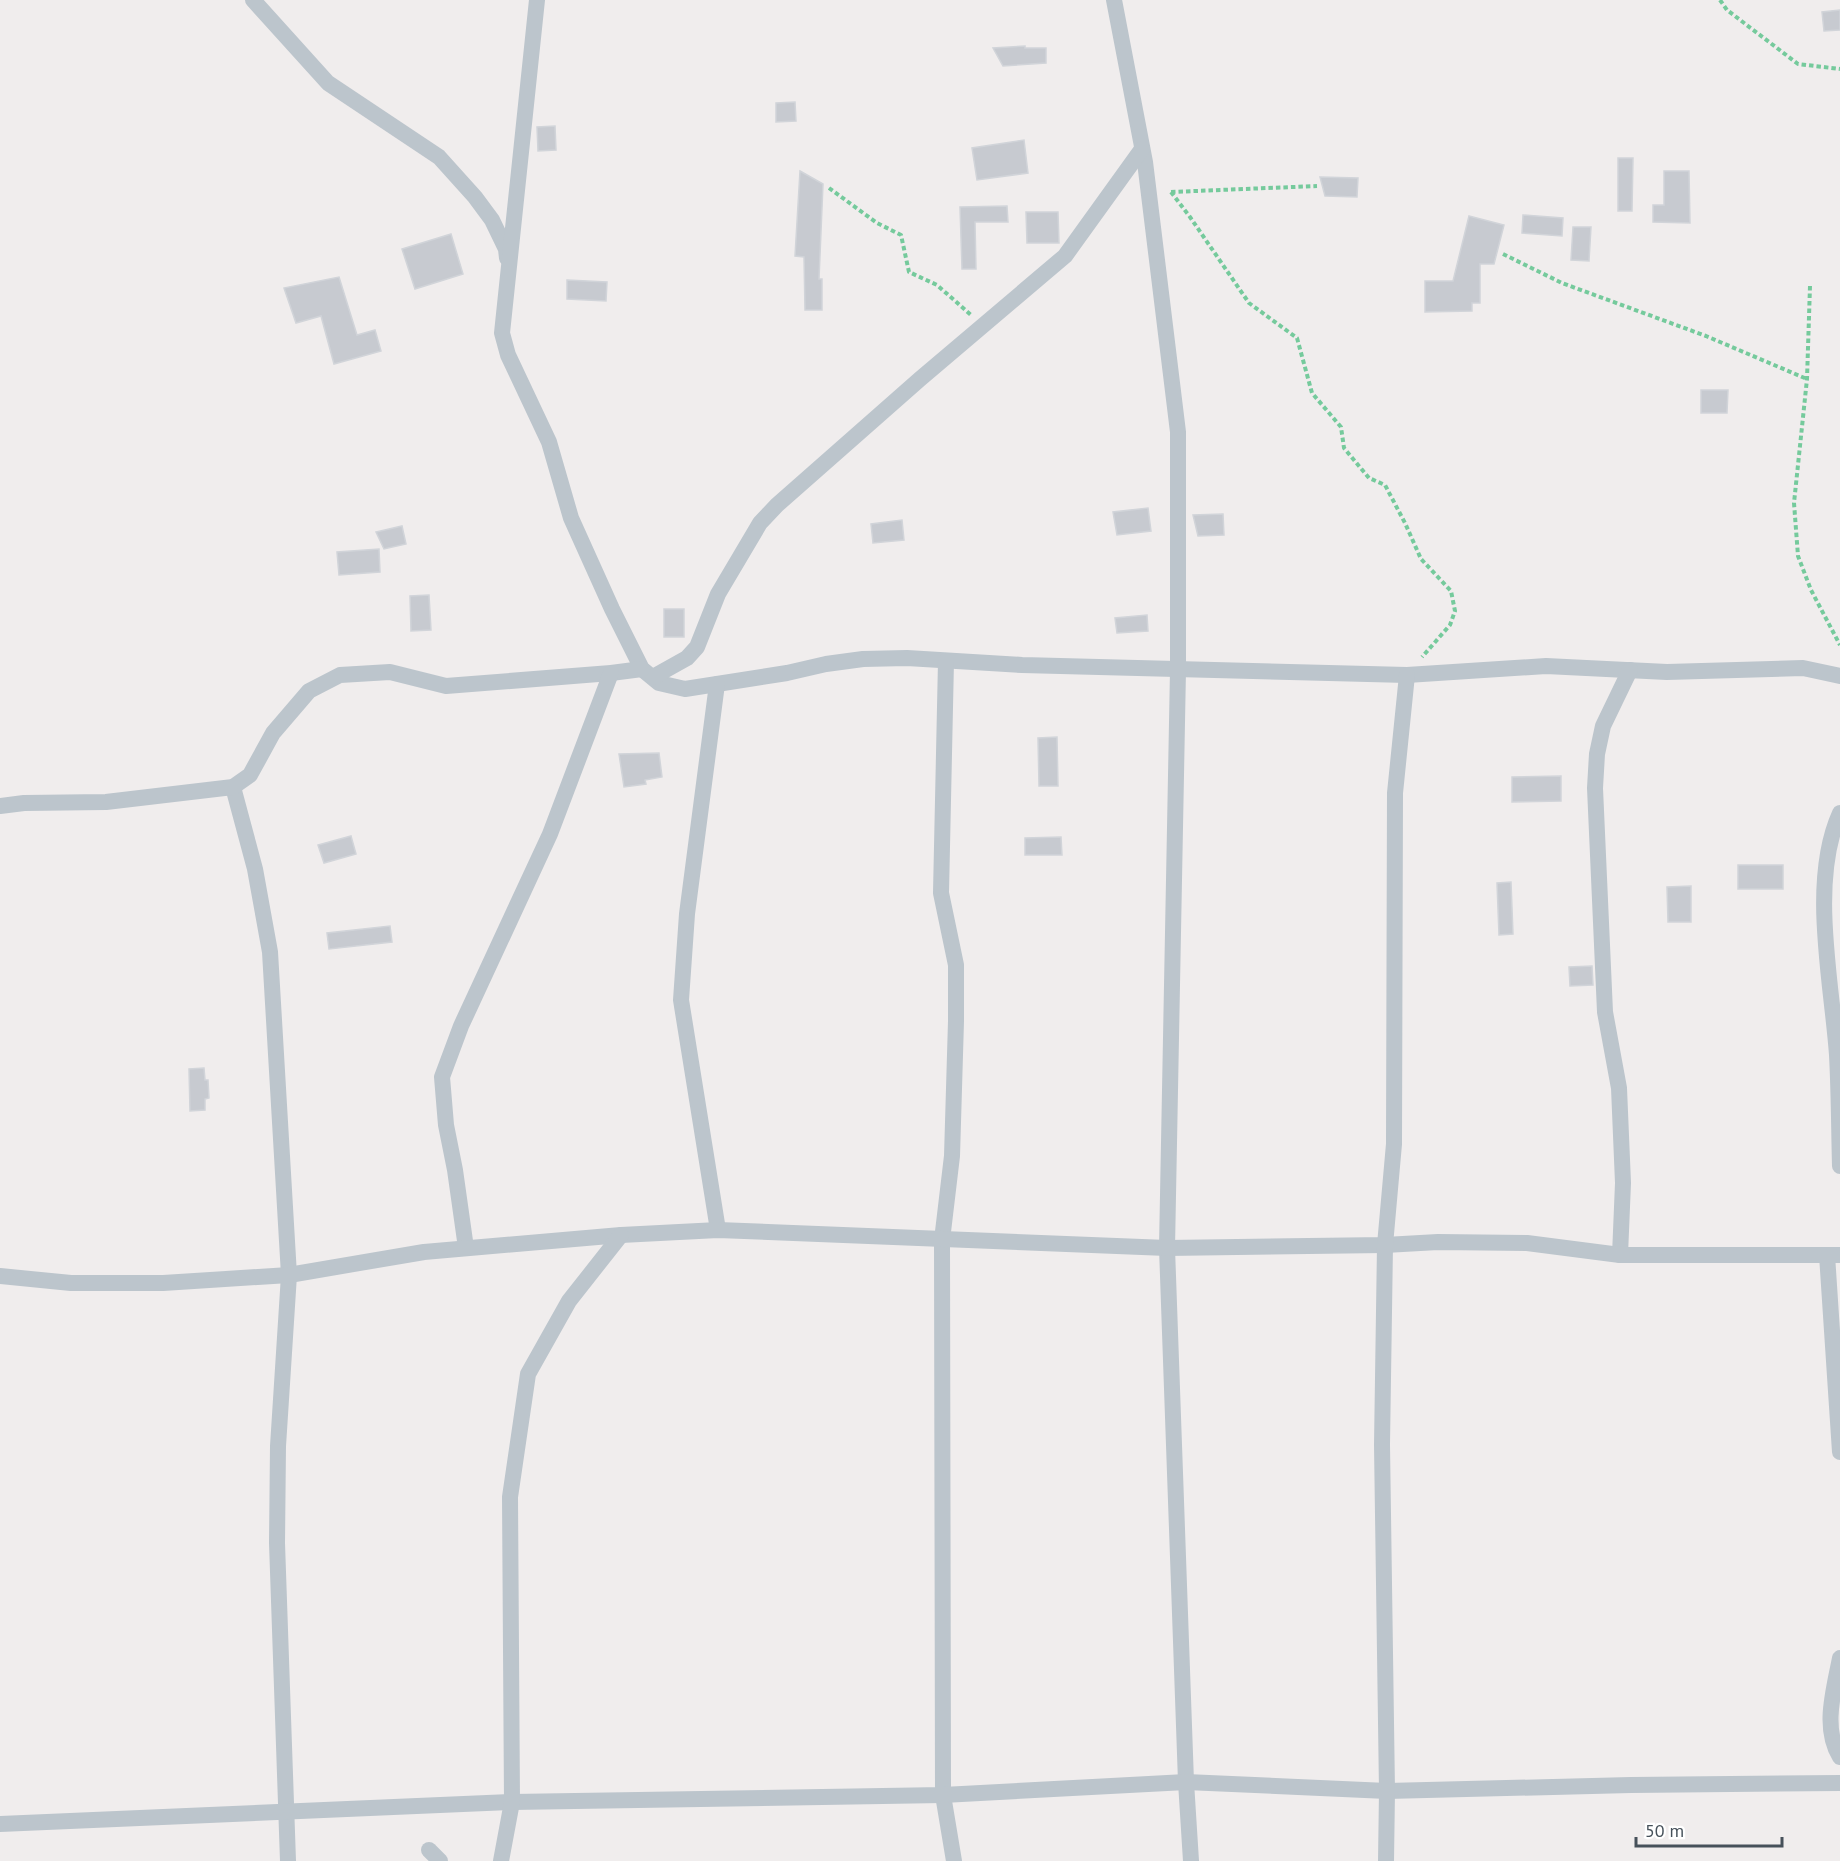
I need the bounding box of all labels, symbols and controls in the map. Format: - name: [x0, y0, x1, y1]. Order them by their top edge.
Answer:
- scale bar: [1636, 1810, 1782, 1848]
- text: 50 m: [1645, 1819, 1684, 1842]

